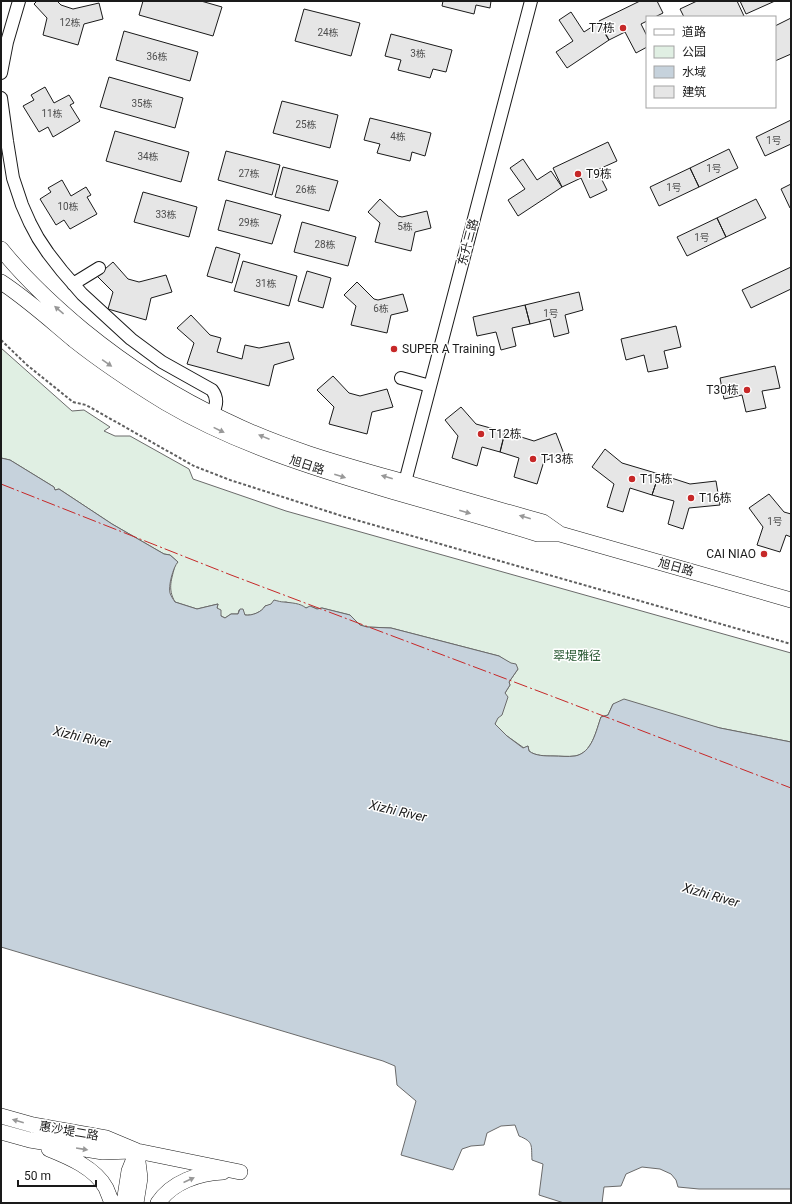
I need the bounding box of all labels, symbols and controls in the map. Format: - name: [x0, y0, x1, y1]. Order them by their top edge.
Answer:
- legend: [646, 16, 776, 108]
- house number: 12栋: [59, 17, 81, 28]
- place label: T7栋: [589, 21, 615, 35]
- marker: T7栋: [618, 23, 628, 33]
- text: 道路: [682, 25, 706, 39]
- house number: 24栋: [317, 27, 339, 38]
- text: 公园: [682, 45, 706, 59]
- house number: 3栋: [410, 48, 426, 59]
- house number: 36栋: [146, 51, 168, 62]
- text: 水域: [682, 65, 706, 79]
- text: 建筑: [682, 85, 706, 99]
- house number: 35栋: [131, 98, 153, 109]
- house number: 11栋: [41, 108, 63, 119]
- house number: 25栋: [295, 119, 317, 130]
- house number: 4栋: [390, 131, 406, 142]
- house number: 1号: [766, 135, 782, 146]
- house number: 34栋: [137, 151, 159, 162]
- house number: 1号: [706, 163, 722, 174]
- place label: T9栋: [586, 167, 612, 181]
- house number: 27栋: [238, 168, 260, 179]
- marker: T9栋: [573, 169, 583, 179]
- house number: 1号: [666, 182, 682, 193]
- house number: 26栋: [295, 184, 317, 195]
- house number: 10栋: [57, 201, 79, 212]
- house number: 33栋: [155, 209, 177, 220]
- house number: 29栋: [238, 217, 260, 228]
- street label: 东升三路: [455, 217, 481, 267]
- house number: 5栋: [397, 221, 413, 232]
- house number: 1号: [694, 232, 710, 243]
- house number: 28栋: [314, 239, 336, 250]
- house number: 31栋: [255, 278, 277, 289]
- house number: 6栋: [373, 303, 389, 314]
- one-way arrow: [54, 305, 64, 315]
- house number: 1号: [543, 308, 559, 319]
- place label: SUPER A Training: [402, 342, 495, 356]
- marker: SUPER A Training: [389, 344, 399, 354]
- one-way arrow: [102, 359, 113, 368]
- place label: T30栋: [706, 383, 739, 397]
- marker: T30栋: [742, 385, 752, 395]
- one-way arrow: [213, 427, 224, 433]
- place label: T12栋: [489, 427, 522, 441]
- marker: T12栋: [476, 429, 486, 439]
- one-way arrow: [257, 433, 269, 439]
- place label: T13栋: [541, 452, 574, 466]
- street label: 旭日路: [288, 453, 326, 477]
- marker: T13栋: [528, 454, 538, 464]
- place label: T15栋: [640, 472, 673, 486]
- one-way arrow: [334, 473, 346, 479]
- one-way arrow: [381, 474, 393, 480]
- marker: T15栋: [627, 474, 637, 484]
- place label: T16栋: [699, 491, 732, 505]
- marker: T16栋: [686, 493, 696, 503]
- one-way arrow: [459, 509, 471, 515]
- one-way arrow: [519, 514, 531, 520]
- house number: 1号: [767, 516, 783, 527]
- place label: CAI NIAO: [706, 547, 756, 561]
- marker: CAI NIAO: [759, 549, 769, 559]
- street label: 旭日路: [657, 555, 695, 579]
- park label: 翠堤雅径: [553, 649, 601, 663]
- water label: Xizhi River: [51, 723, 113, 751]
- water label: Xizhi River: [367, 797, 429, 825]
- water label: Xizhi River: [680, 879, 742, 910]
- one-way arrow: [12, 1118, 24, 1124]
- street label: 惠沙堤二路: [38, 1119, 100, 1143]
- one-way arrow: [76, 1146, 88, 1152]
- scale bar: [18, 1162, 96, 1188]
- text: 50 m: [24, 1169, 51, 1183]
- one-way arrow: [183, 1177, 194, 1183]

